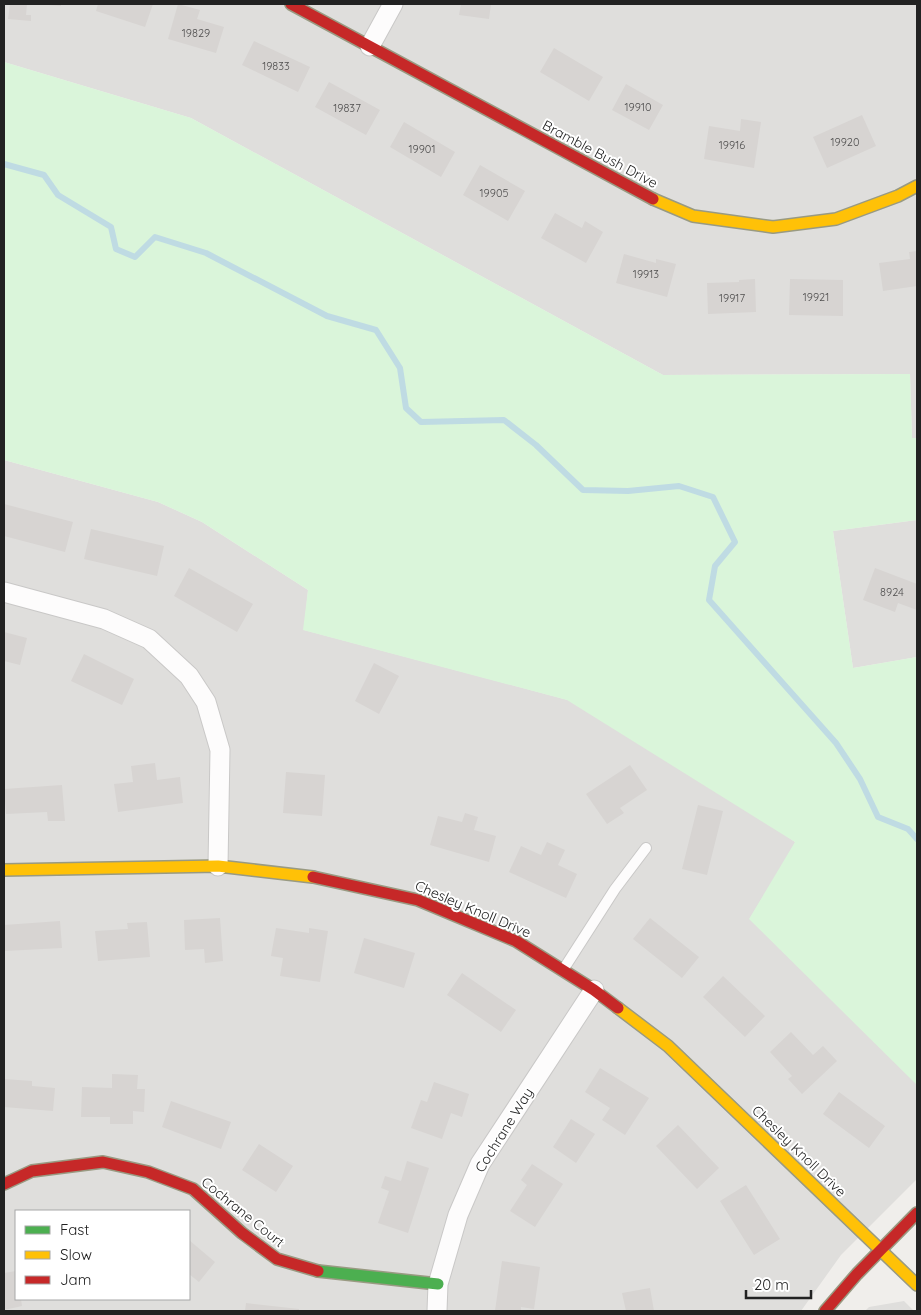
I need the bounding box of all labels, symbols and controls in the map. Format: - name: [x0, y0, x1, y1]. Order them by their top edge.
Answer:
- house number: 19829: [182, 26, 210, 40]
- house number: 19833: [262, 59, 290, 73]
- house number: 19910: [624, 100, 652, 114]
- house number: 19837: [333, 101, 361, 115]
- street label: Bramble Bush Drive: [539, 116, 661, 192]
- house number: 19920: [831, 135, 860, 149]
- house number: 19916: [719, 138, 745, 152]
- house number: 19901: [409, 142, 435, 156]
- house number: 19905: [480, 186, 508, 200]
- house number: 19913: [633, 267, 659, 281]
- house number: 19921: [803, 290, 829, 304]
- house number: 19917: [719, 291, 745, 305]
- house number: 8924: [880, 585, 904, 599]
- street label: Chesley Knoll Drive: [412, 876, 534, 942]
- street label: Cochrane Way: [471, 1084, 537, 1176]
- street label: Chesley Knoll Drive: [748, 1101, 850, 1201]
- street label: Cochrane Court: [198, 1173, 289, 1251]
- legend: [15, 1210, 190, 1300]
- text: Fast: [60, 1220, 89, 1239]
- text: Slow: [60, 1245, 92, 1264]
- scale bar: [746, 1268, 811, 1300]
- text: Jam: [60, 1270, 91, 1289]
- text: 20 m: [754, 1275, 789, 1294]

